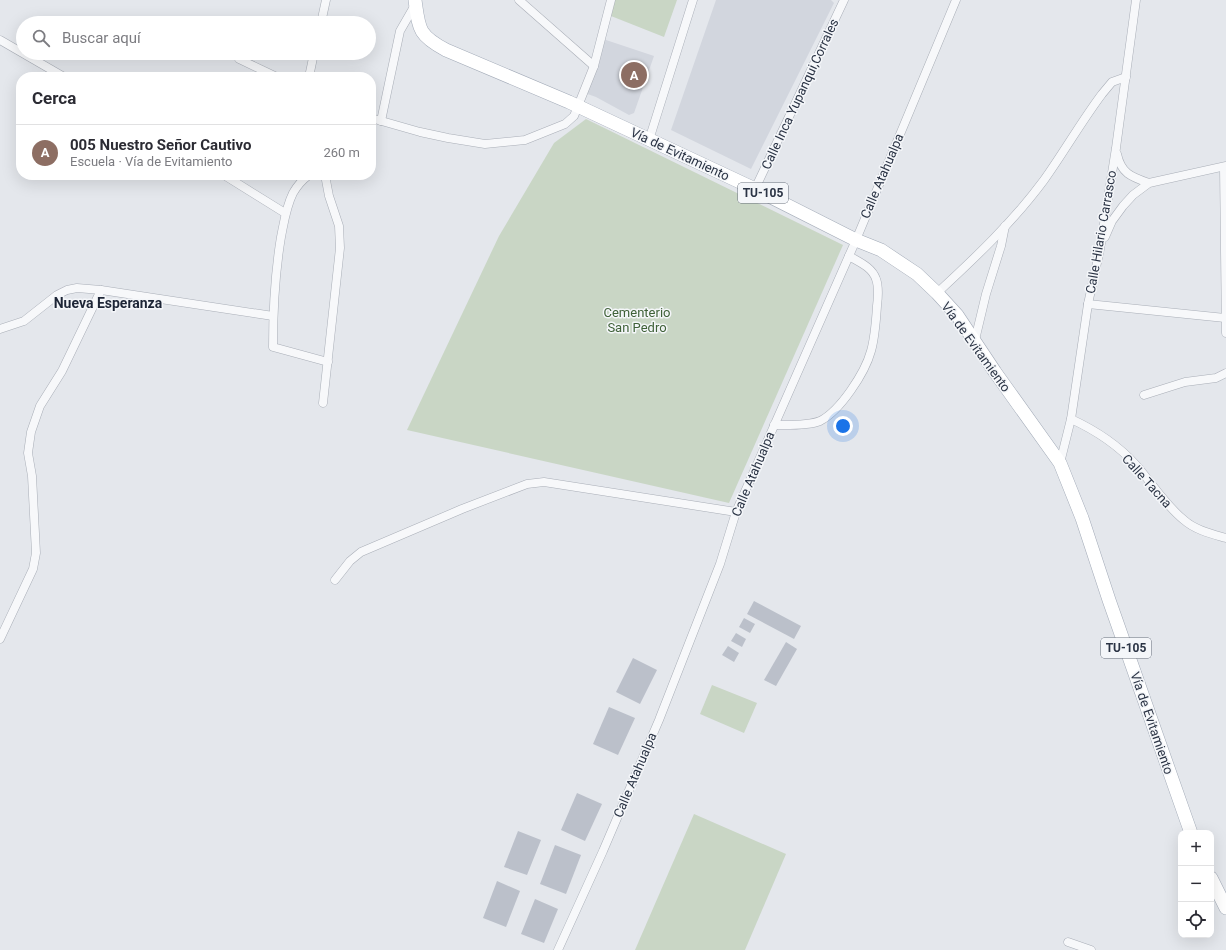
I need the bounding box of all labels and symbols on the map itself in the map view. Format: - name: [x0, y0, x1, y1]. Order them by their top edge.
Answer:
- street label: Calle Inca Yupanqui,Corrales: [758, 16, 842, 172]
- pin: A: [621, 60, 647, 90]
- street label: Vía de Evitamiento: [628, 125, 732, 183]
- street label: Calle Atahualpa: [857, 131, 907, 221]
- street label: Calle Hilario Carrasco: [1083, 169, 1119, 295]
- road number: TU-105: [738, 183, 788, 203]
- district label: Nueva Esperanza: [54, 295, 163, 311]
- street label: Vía de Evitamiento: [938, 299, 1014, 395]
- park label: Cementerio San Pedro: [604, 305, 670, 335]
- your location: [833, 416, 853, 436]
- street label: Calle Atahualpa: [728, 429, 778, 519]
- street label: Calle Tacna: [1119, 451, 1175, 511]
- road number: TU-105: [1101, 638, 1151, 658]
- street label: Vía de Evitamiento: [1127, 670, 1177, 776]
- street label: Calle Atahualpa: [610, 730, 660, 820]

